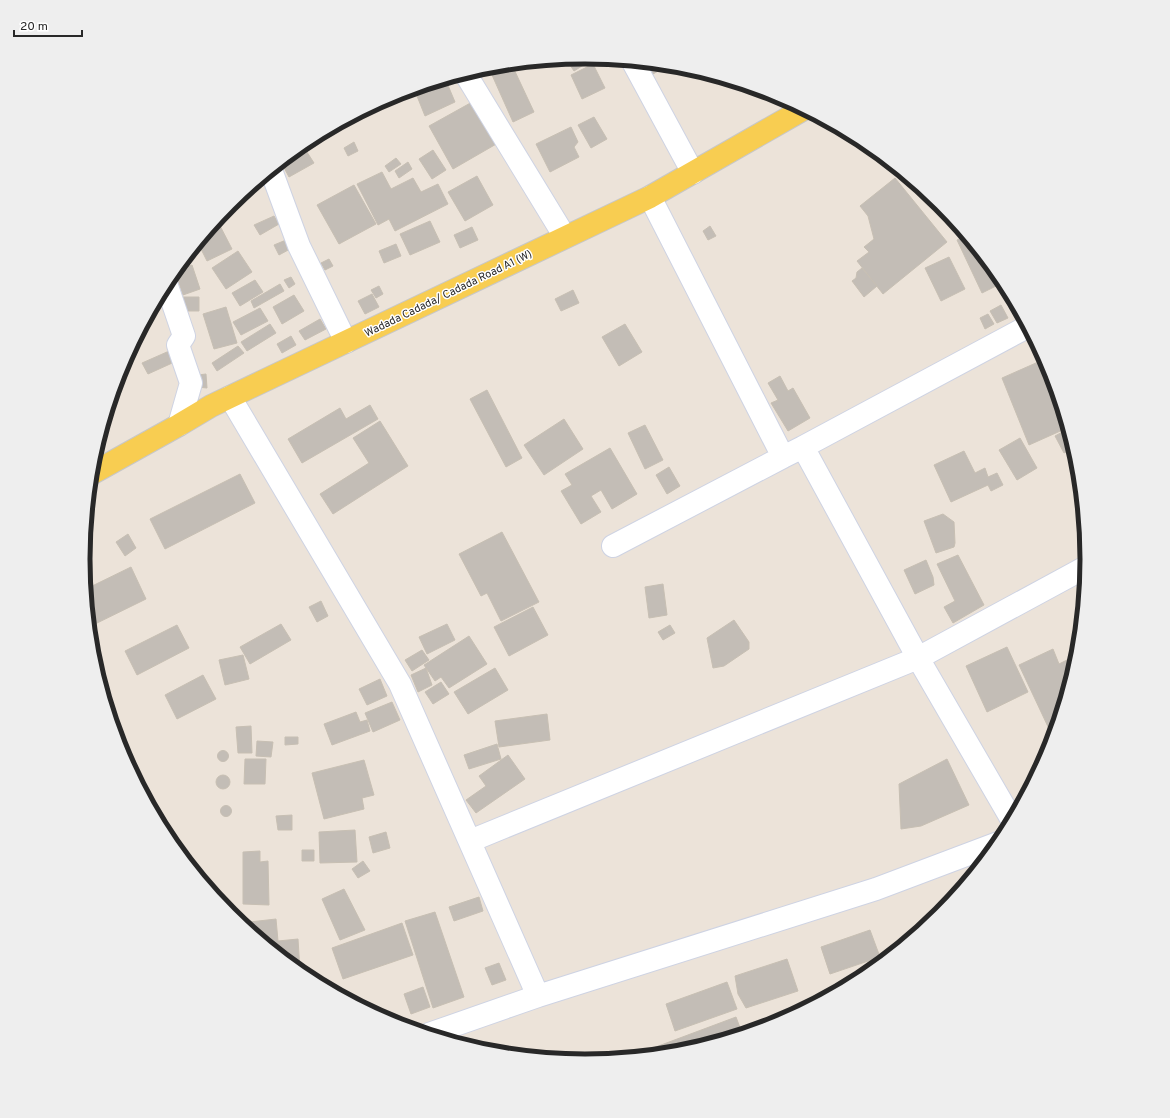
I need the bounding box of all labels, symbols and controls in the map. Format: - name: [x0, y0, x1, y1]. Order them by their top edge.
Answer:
- scale bar: [14, 12, 82, 38]
- text: 20 m: [20, 19, 48, 35]
- street label: Wadada Cadada/ Cadada Road A1 (W): [362, 247, 534, 341]

